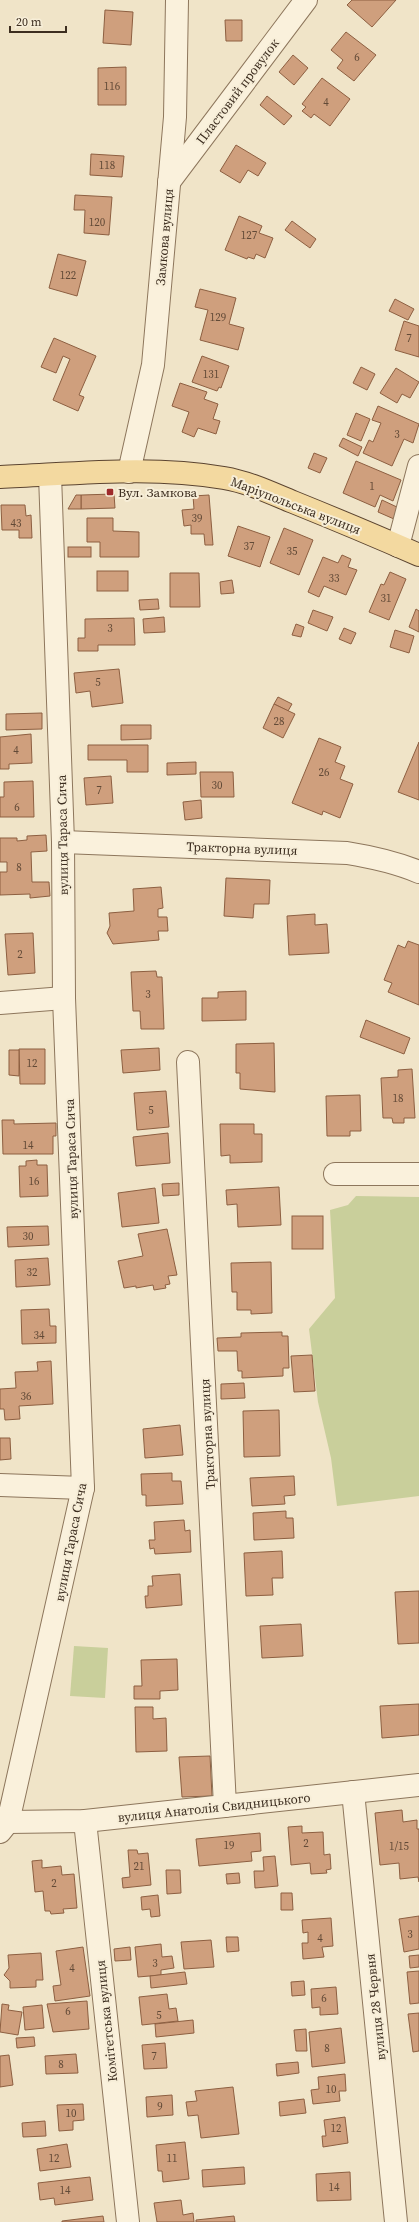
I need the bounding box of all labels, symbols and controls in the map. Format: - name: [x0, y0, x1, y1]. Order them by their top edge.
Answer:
- scale bar: [10, 8, 66, 34]
- text: 20 m: [16, 14, 42, 30]
- street label: Пластовий провулок: [192, 35, 283, 148]
- house number: 6: [354, 50, 360, 65]
- house number: 116: [104, 79, 121, 94]
- house number: 4: [323, 95, 329, 110]
- house number: 118: [99, 158, 115, 173]
- street label: Замкова вулиця: [152, 188, 177, 286]
- house number: 120: [89, 215, 106, 230]
- house number: 127: [241, 228, 258, 243]
- house number: 122: [60, 268, 77, 283]
- house number: 129: [210, 310, 226, 325]
- house number: 7: [406, 331, 412, 346]
- house number: 131: [203, 367, 219, 382]
- house number: 3: [394, 427, 400, 442]
- street label: Маріупольська вулиця: [228, 473, 363, 538]
- house number: 1: [369, 479, 375, 494]
- place label: Вул. Замкова: [118, 484, 198, 501]
- marker: Вул. Замкова: [105, 487, 115, 497]
- house number: 39: [192, 511, 203, 526]
- house number: 43: [11, 516, 22, 531]
- house number: 37: [244, 539, 255, 554]
- house number: 35: [287, 544, 298, 559]
- house number: 33: [329, 571, 340, 586]
- house number: 31: [381, 591, 392, 606]
- house number: 3: [107, 621, 113, 636]
- house number: 5: [95, 675, 101, 690]
- house number: 28: [274, 714, 285, 729]
- house number: 4: [13, 743, 19, 758]
- house number: 26: [319, 765, 330, 780]
- street label: вулиця Тараса Сича: [53, 774, 72, 895]
- house number: 30: [212, 778, 223, 793]
- house number: 7: [96, 783, 102, 798]
- house number: 6: [14, 800, 20, 815]
- street label: Тракторна вулиця: [186, 838, 298, 859]
- house number: 8: [16, 860, 22, 875]
- house number: 2: [17, 947, 23, 962]
- house number: 3: [145, 987, 151, 1002]
- house number: 12: [27, 1056, 38, 1071]
- house number: 18: [393, 1091, 404, 1106]
- street label: вулиця Тараса Сича: [61, 1098, 82, 1220]
- house number: 5: [148, 1103, 154, 1118]
- house number: 14: [23, 1138, 34, 1153]
- house number: 16: [29, 1174, 40, 1189]
- house number: 30: [23, 1229, 34, 1244]
- house number: 32: [27, 1265, 38, 1280]
- house number: 34: [34, 1328, 45, 1343]
- street label: Тракторна вулиця: [196, 1378, 219, 1490]
- house number: 36: [21, 1389, 32, 1404]
- street label: вулиця Тараса Сича: [51, 1481, 90, 1603]
- street label: вулиця Анатолія Свидницького: [117, 1789, 311, 1826]
- house number: 2: [303, 1836, 309, 1851]
- house number: 19: [224, 1838, 235, 1853]
- house number: 1/15: [389, 1839, 410, 1854]
- house number: 21: [134, 1859, 145, 1874]
- house number: 2: [51, 1876, 57, 1891]
- house number: 3: [407, 1927, 413, 1942]
- house number: 4: [317, 1931, 323, 1946]
- street label: вулиця 28 Червня: [361, 1953, 390, 2061]
- house number: 3: [152, 1956, 158, 1971]
- street label: Комітетська вулиця: [92, 1959, 121, 2083]
- house number: 4: [69, 1961, 75, 1976]
- house number: 6: [321, 1991, 327, 2006]
- house number: 6: [65, 2004, 71, 2019]
- house number: 5: [156, 2008, 162, 2023]
- house number: 8: [324, 2041, 330, 2056]
- house number: 7: [151, 2049, 157, 2064]
- house number: 8: [58, 2057, 64, 2072]
- house number: 10: [326, 2082, 337, 2097]
- house number: 9: [157, 2099, 163, 2114]
- house number: 10: [66, 2106, 77, 2121]
- house number: 12: [331, 2121, 342, 2136]
- house number: 12: [49, 2151, 60, 2166]
- house number: 11: [167, 2151, 178, 2166]
- house number: 14: [329, 2180, 340, 2195]
- house number: 14: [60, 2183, 71, 2198]

